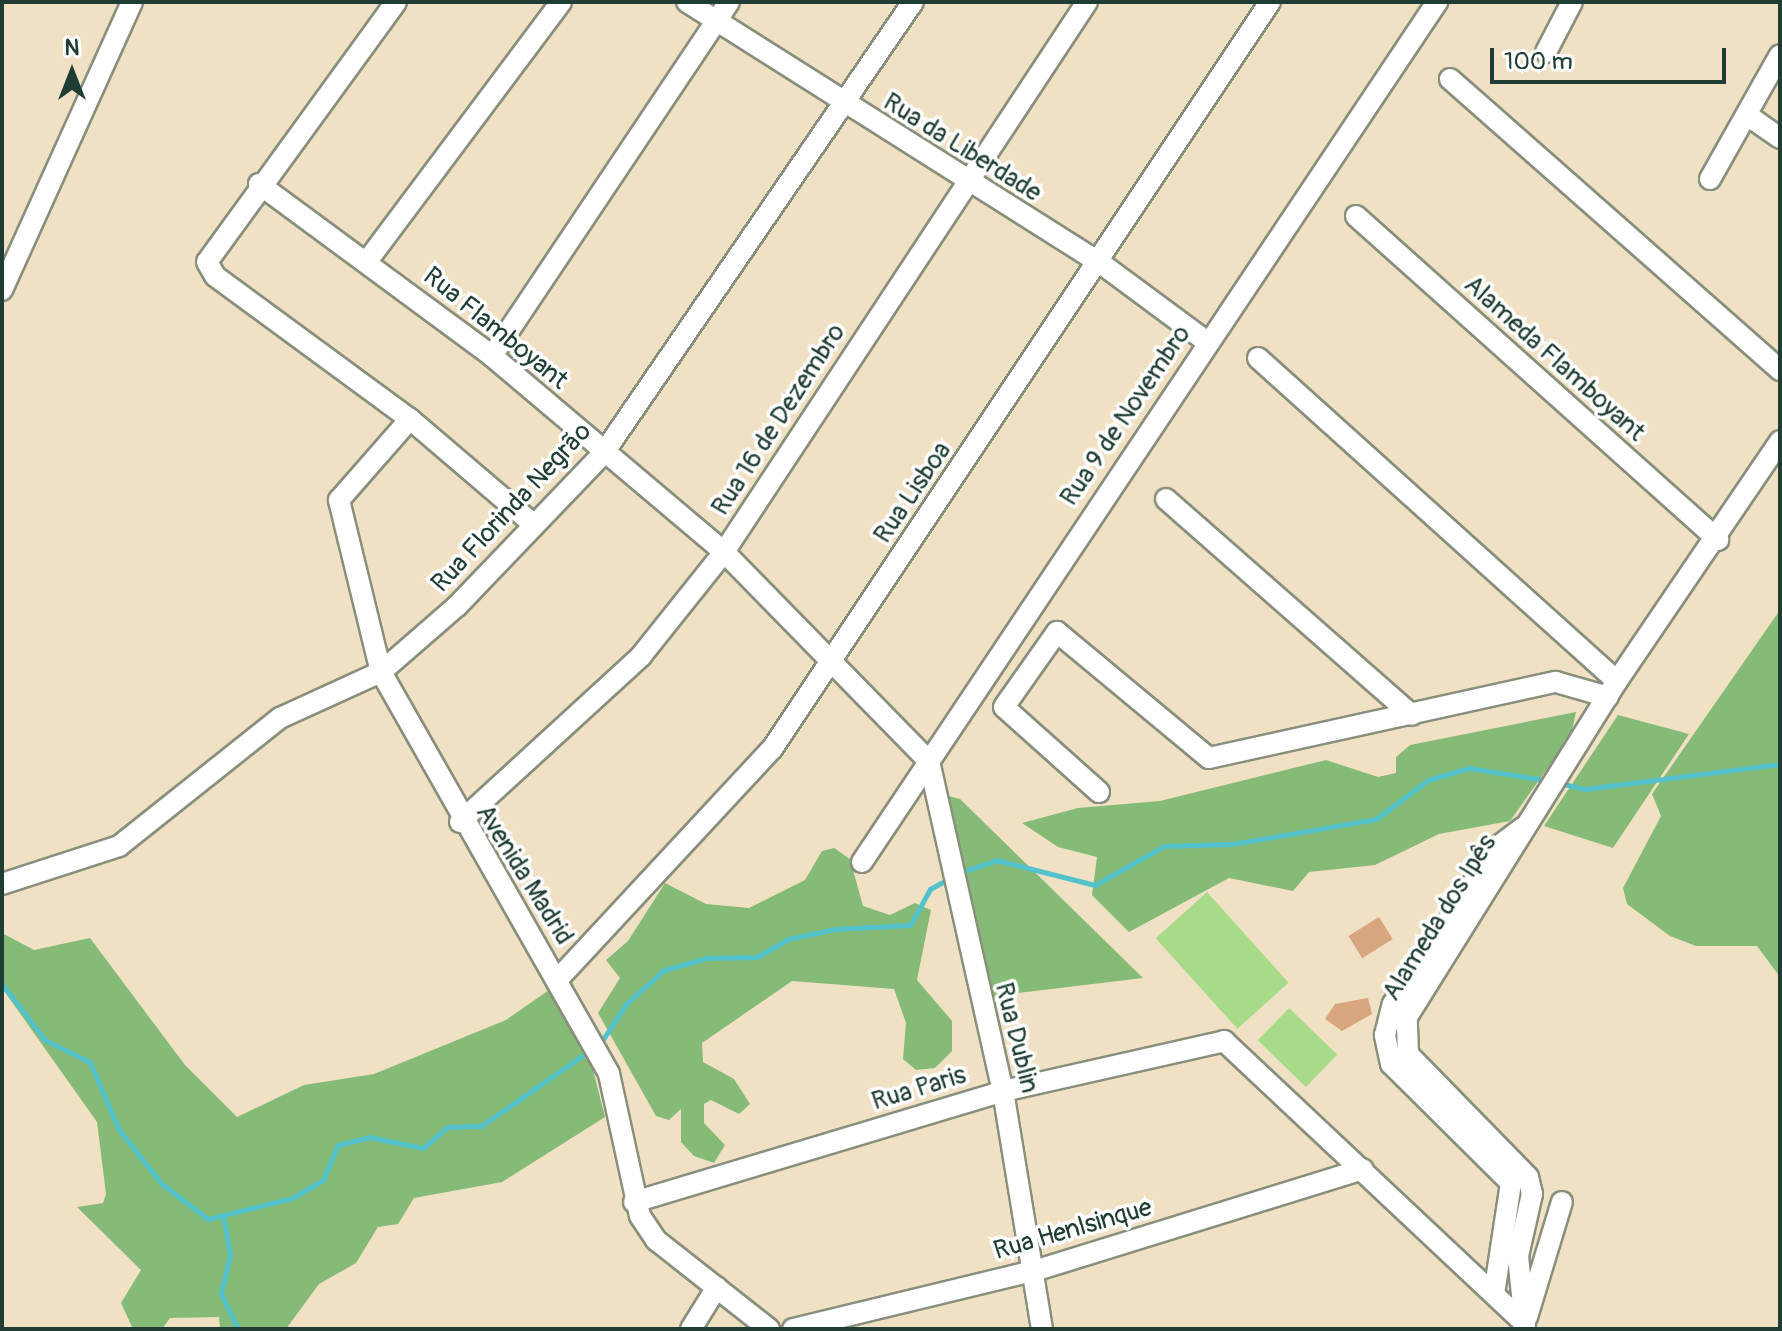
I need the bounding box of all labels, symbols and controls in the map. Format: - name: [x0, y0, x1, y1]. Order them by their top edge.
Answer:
- north arrow: [32, 32, 112, 112]
- scale bar: [1494, 32, 1730, 82]
- text: N: [65, 34, 79, 62]
- text: 100 m: [1504, 47, 1573, 76]
- street label: Rua da Liberdade: [877, 87, 1047, 209]
- street label: Rua Flamboyant: [416, 261, 574, 397]
- street label: Alameda Flamboyant: [1457, 270, 1651, 448]
- street label: Rua 16 de Dezembro: [705, 318, 853, 522]
- street label: Rua 9 de Novembro: [1054, 320, 1198, 512]
- street label: Rua Florinda Negrão: [425, 417, 599, 599]
- street label: Rua Lisboa: [868, 436, 958, 550]
- street label: Avenida Madrid: [469, 799, 579, 951]
- street label: Alameda dos Ipês: [1376, 829, 1504, 1007]
- street label: Rua Dublin: [987, 980, 1045, 1096]
- street label: Rua Paris: [868, 1060, 970, 1118]
- street label: Rua Henlsinque: [990, 1193, 1156, 1267]

